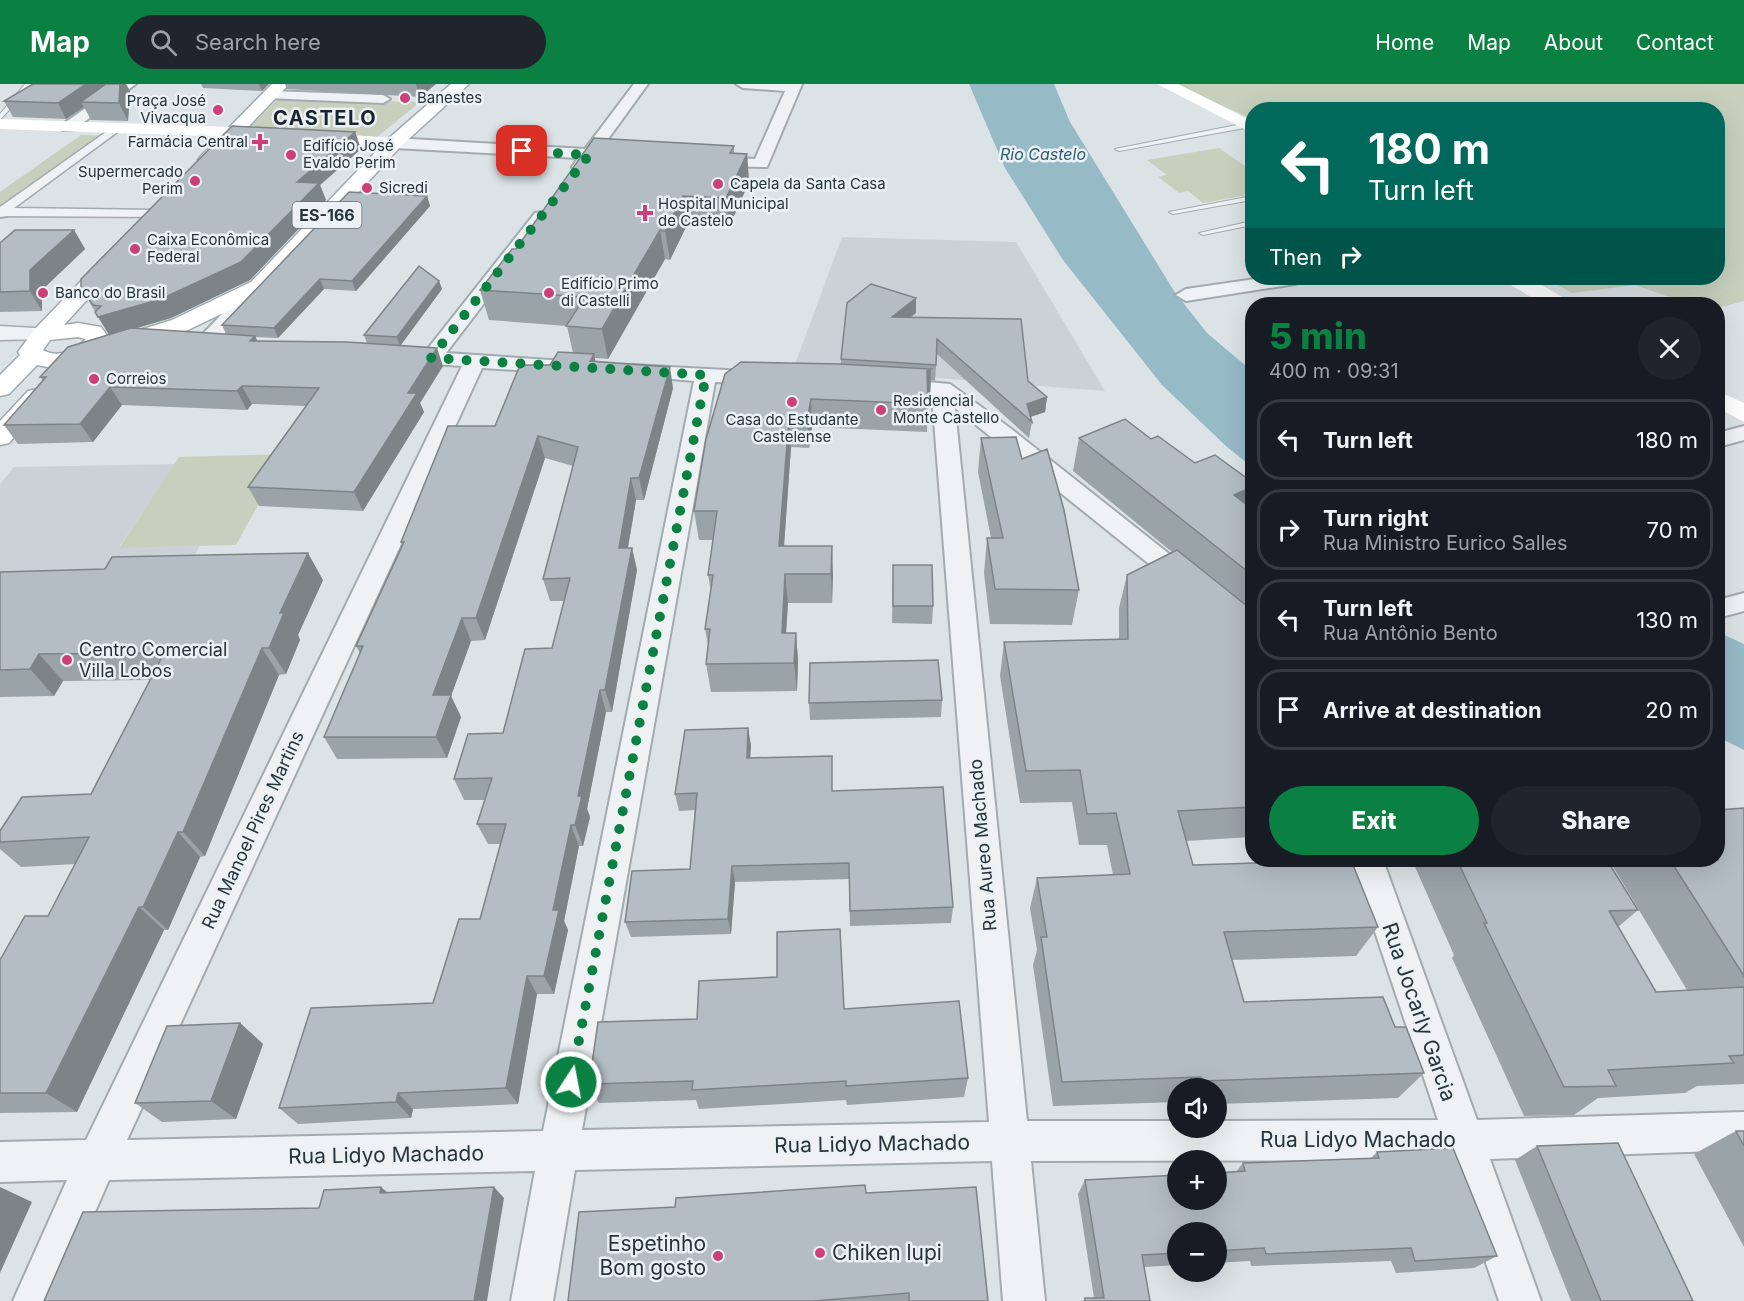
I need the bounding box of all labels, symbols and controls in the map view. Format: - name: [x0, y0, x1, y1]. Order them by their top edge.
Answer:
- search box: [126, 15, 546, 69]
- text: Map: [30, 25, 90, 59]
- icon: search: [147, 26, 180, 59]
- text: Search here: [195, 29, 321, 55]
- text: Home: [1375, 30, 1434, 55]
- text: Map: [1467, 30, 1511, 55]
- text: About: [1544, 30, 1603, 55]
- text: Contact: [1636, 30, 1714, 55]
- place label: Banestes: [417, 88, 482, 107]
- place label: Praça José Vivacqua: [127, 91, 206, 127]
- marker: Banestes: [398, 91, 412, 105]
- marker: Praça José Vivacqua: [211, 103, 225, 117]
- district label: CASTELO: [273, 106, 377, 130]
- text: 180 m: [1368, 123, 1490, 174]
- pin: [496, 125, 547, 176]
- icon: left: [1269, 126, 1347, 204]
- place label: Farmácia Central: [128, 132, 248, 151]
- icon: arrive: [505, 134, 538, 167]
- marker: Farmácia Central: [253, 135, 267, 149]
- place label: Edifício José Evaldo Perim: [303, 136, 396, 172]
- water label: Rio Castelo: [1000, 144, 1086, 164]
- marker: Edifício José Evaldo Perim: [284, 148, 298, 162]
- place label: Supermercado Perim: [78, 162, 183, 198]
- marker: Supermercado Perim: [188, 174, 202, 188]
- place label: Capela da Santa Casa: [730, 174, 886, 193]
- text: Turn left: [1368, 174, 1474, 207]
- marker: Capela da Santa Casa: [711, 177, 725, 191]
- place label: Sicredi: [379, 178, 428, 197]
- marker: Sicredi: [360, 181, 374, 195]
- place label: Hospital Municipal de Castelo: [658, 194, 789, 230]
- road number: ES-166: [292, 202, 362, 228]
- marker: Hospital Municipal de Castelo: [636, 204, 654, 222]
- place label: Caixa Econômica Federal: [147, 230, 269, 266]
- icon: right: [1334, 240, 1367, 273]
- marker: Caixa Econômica Federal: [128, 242, 142, 256]
- text: Then: [1269, 244, 1322, 270]
- place label: Edifício Primo di Castelli: [561, 274, 659, 310]
- place label: Banco do Brasil: [55, 283, 165, 302]
- marker: Banco do Brasil: [36, 286, 50, 300]
- marker: Edifício Primo di Castelli: [542, 286, 556, 300]
- text: 5 min: [1269, 314, 1367, 358]
- button: close: [1638, 317, 1701, 380]
- text: 400 m · 09:31: [1269, 359, 1399, 383]
- place label: Correios: [106, 369, 167, 388]
- marker: Correios: [87, 372, 101, 386]
- place label: Residencial Monte Castello: [893, 391, 999, 427]
- marker: Casa do Estudante Castelense: [785, 395, 799, 409]
- marker: Residencial Monte Castello: [874, 403, 888, 417]
- place label: Casa do Estudante Castelense: [725, 410, 859, 446]
- icon: left: [1272, 423, 1305, 456]
- text: Turn left: [1323, 427, 1413, 453]
- text: 180 m: [1636, 427, 1698, 453]
- text: Turn right: [1323, 505, 1429, 531]
- icon: right: [1272, 513, 1305, 546]
- text: 70 m: [1647, 517, 1698, 543]
- text: Rua Ministro Eurico Salles: [1323, 531, 1568, 555]
- text: Turn left: [1323, 595, 1413, 621]
- icon: left: [1272, 603, 1305, 636]
- text: 130 m: [1636, 607, 1698, 633]
- text: Rua Antônio Bento: [1323, 621, 1498, 645]
- place label: Centro Comercial Villa Lobos: [79, 639, 227, 681]
- marker: Centro Comercial Villa Lobos: [60, 653, 74, 667]
- icon: arrive: [1272, 693, 1305, 726]
- text: Arrive at destination: [1323, 697, 1542, 723]
- text: 20 m: [1645, 697, 1698, 723]
- street label: Rua Manoel Pires Martins: [197, 727, 308, 932]
- street label: Rua Aureo Machado: [965, 758, 1000, 932]
- button: Exit: [1269, 786, 1479, 855]
- button: Share: [1491, 786, 1701, 855]
- street label: Rua Jocarly Garcia: [1377, 919, 1462, 1104]
- position arrow: [539, 1050, 603, 1114]
- map controls: [1167, 1078, 1227, 1282]
- button: sound: [1167, 1078, 1227, 1138]
- street label: Rua Lidyo Machado: [1260, 1127, 1456, 1152]
- street label: Rua Lidyo Machado: [774, 1129, 970, 1158]
- street label: Rua Lidyo Machado: [288, 1140, 484, 1169]
- button: +: [1167, 1150, 1227, 1210]
- button: −: [1167, 1222, 1227, 1282]
- place label: Espetinho Bom gosto: [600, 1231, 706, 1280]
- place label: Chiken lupi: [832, 1240, 942, 1265]
- marker: Chiken lupi: [813, 1246, 827, 1260]
- marker: Espetinho Bom gosto: [711, 1249, 725, 1263]

